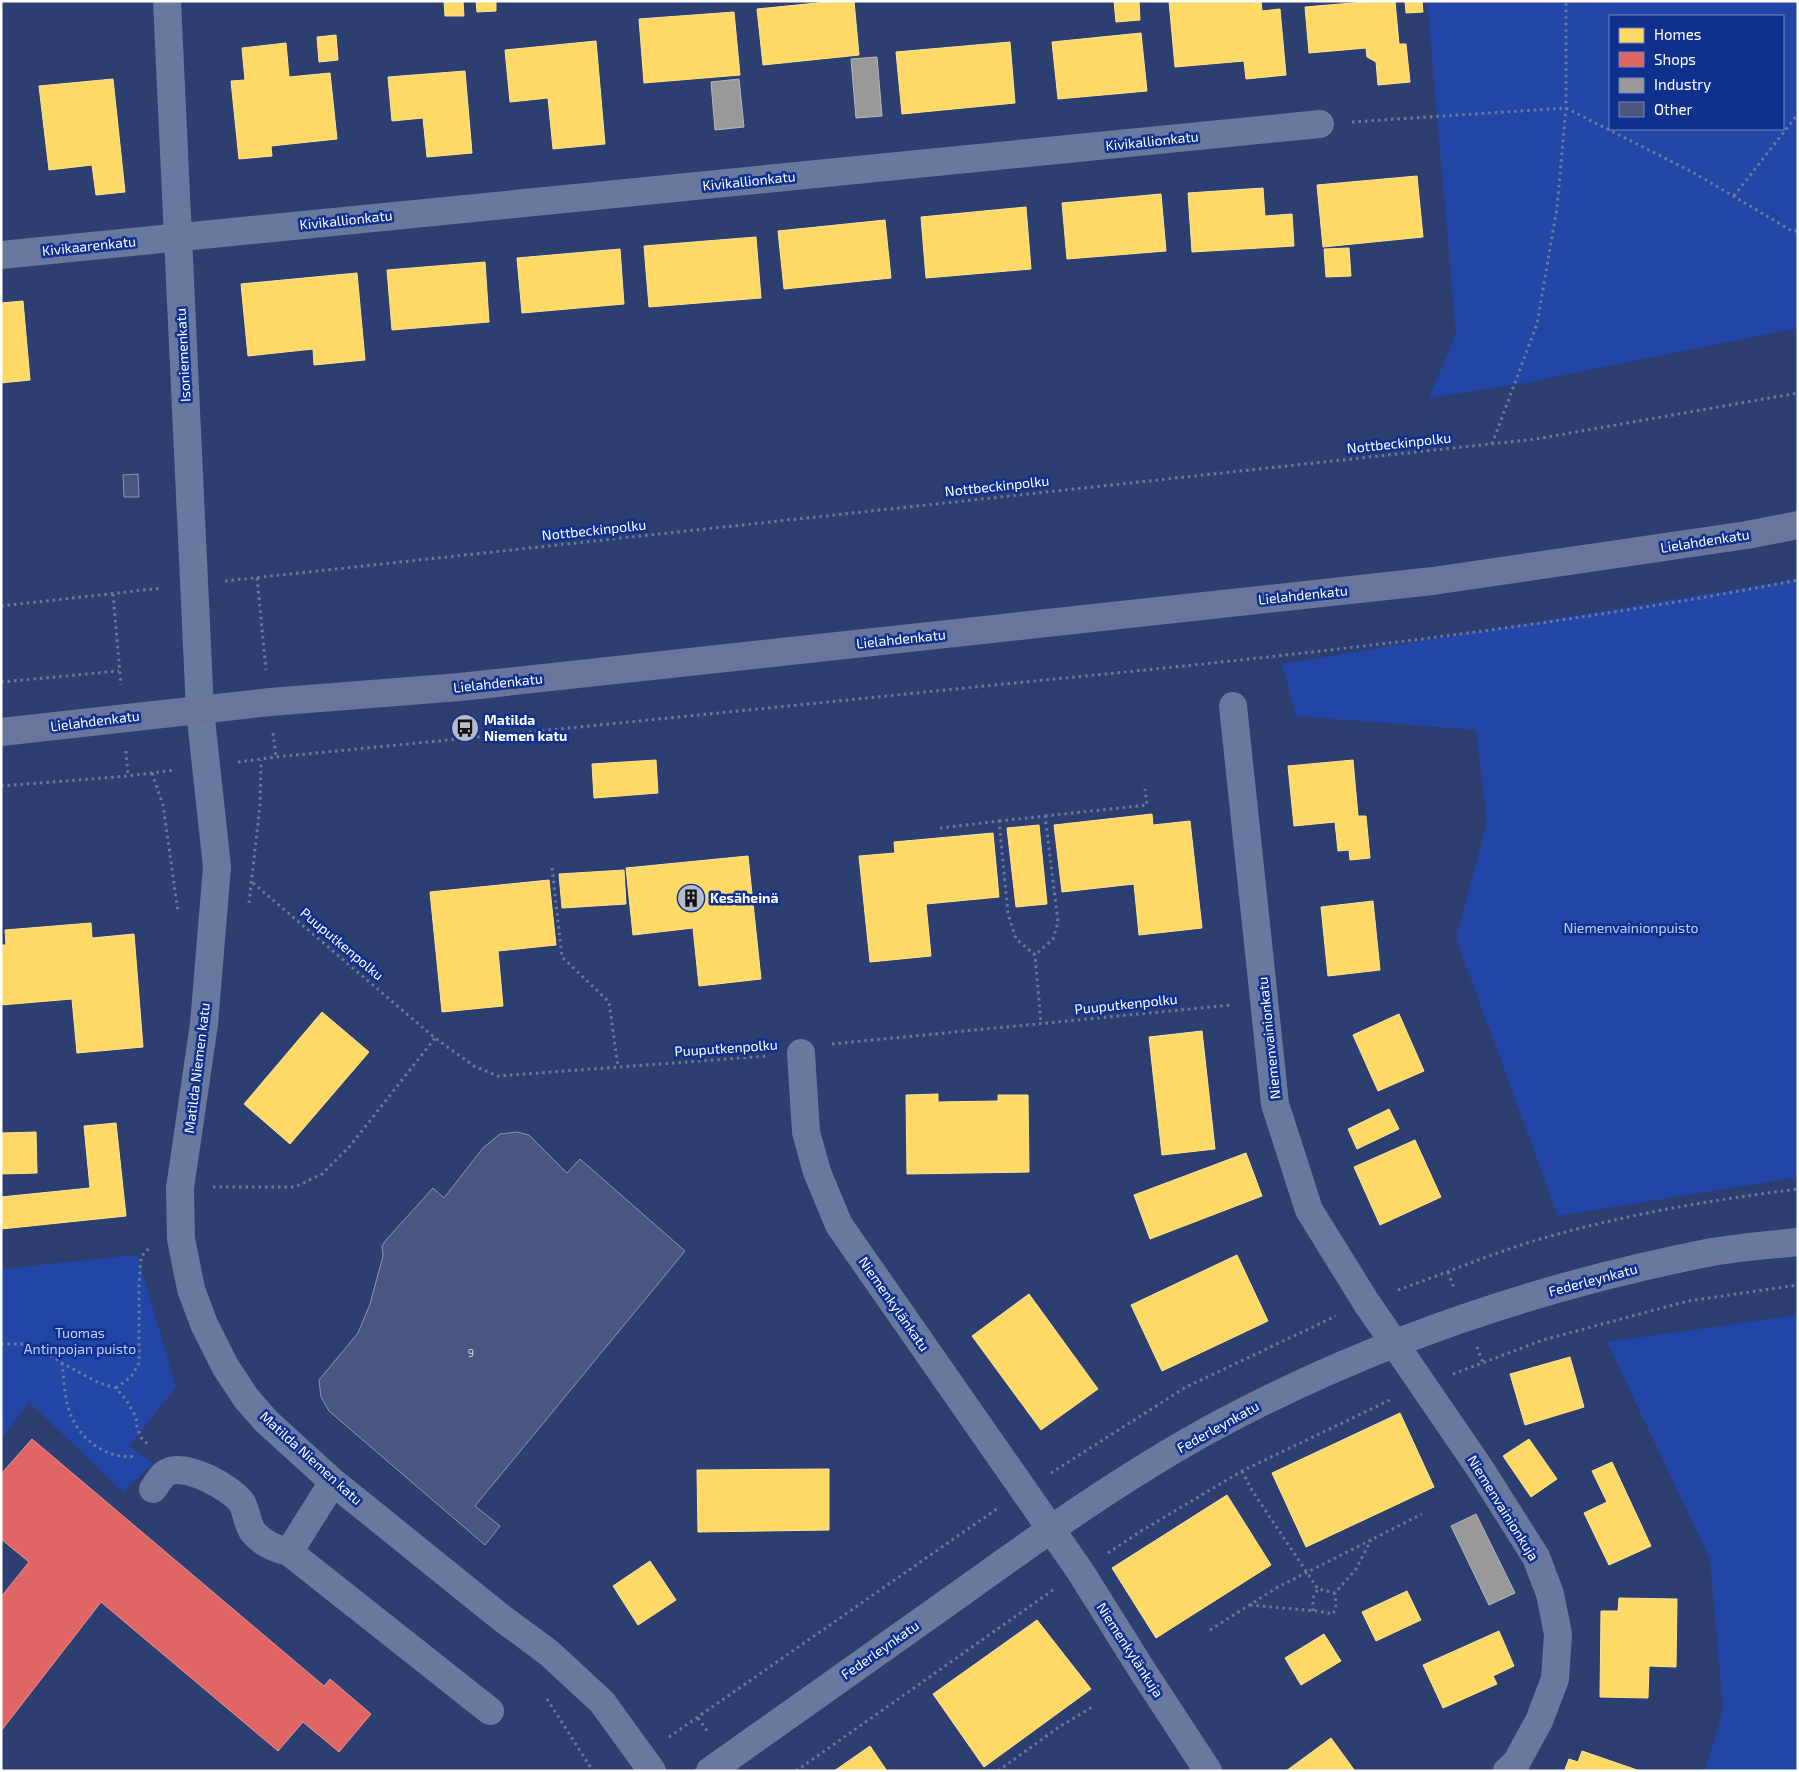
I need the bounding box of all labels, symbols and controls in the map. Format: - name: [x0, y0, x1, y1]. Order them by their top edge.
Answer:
- legend: [1609, 15, 1784, 130]
- text: Homes: [1654, 25, 1701, 43]
- text: Shops: [1654, 50, 1696, 68]
- text: Industry: [1654, 75, 1711, 93]
- text: Other: [1654, 100, 1693, 118]
- street label: Kivikallionkatu: [1105, 127, 1199, 154]
- street label: Kivikallionkatu: [702, 167, 796, 194]
- street label: Kivikallionkatu: [299, 206, 393, 233]
- street label: Kivikaarenkatu: [41, 232, 137, 259]
- street label: Isoniemenkatu: [172, 308, 193, 402]
- street label: Nottbeckinpolku: [1346, 429, 1452, 456]
- street label: Nottbeckinpolku: [944, 472, 1050, 499]
- street label: Nottbeckinpolku: [541, 516, 647, 543]
- street label: Lielahdenkatu: [1659, 525, 1751, 556]
- street label: Lielahdenkatu: [1257, 581, 1349, 608]
- street label: Lielahdenkatu: [855, 625, 947, 652]
- street label: Lielahdenkatu: [452, 669, 544, 696]
- street label: Lielahdenkatu: [49, 707, 141, 734]
- place label: Matilda Niemen katu: [484, 711, 567, 744]
- bus stop icon: Matilda Niemen katu: [450, 713, 480, 743]
- building icon: Kesäheinä: [676, 883, 706, 913]
- place label: Kesäheinä: [710, 889, 779, 906]
- street label: Puuputkenpolku: [297, 904, 387, 983]
- park label: Niemenvainionpuisto: [1564, 919, 1699, 936]
- street label: Niemenvainionkatu: [1254, 976, 1283, 1100]
- street label: Puuputkenpolku: [1074, 990, 1178, 1017]
- street label: Matilda Niemen katu: [180, 1001, 213, 1134]
- street label: Puuputkenpolku: [674, 1035, 778, 1060]
- street label: Niemenkylänkatu: [855, 1253, 933, 1354]
- street label: Federleynkatu: [1547, 1259, 1639, 1300]
- park label: Tuomas Antinpojan puisto: [24, 1324, 136, 1357]
- house number: 9: [468, 1346, 474, 1359]
- street label: Federleynkatu: [1174, 1397, 1262, 1456]
- street label: Matilda Niemen katu: [257, 1407, 366, 1508]
- street label: Niemenvainionkuja: [1464, 1452, 1543, 1564]
- street label: Niemenkylänkuja: [1093, 1599, 1167, 1700]
- street label: Federleynkatu: [837, 1616, 922, 1683]

